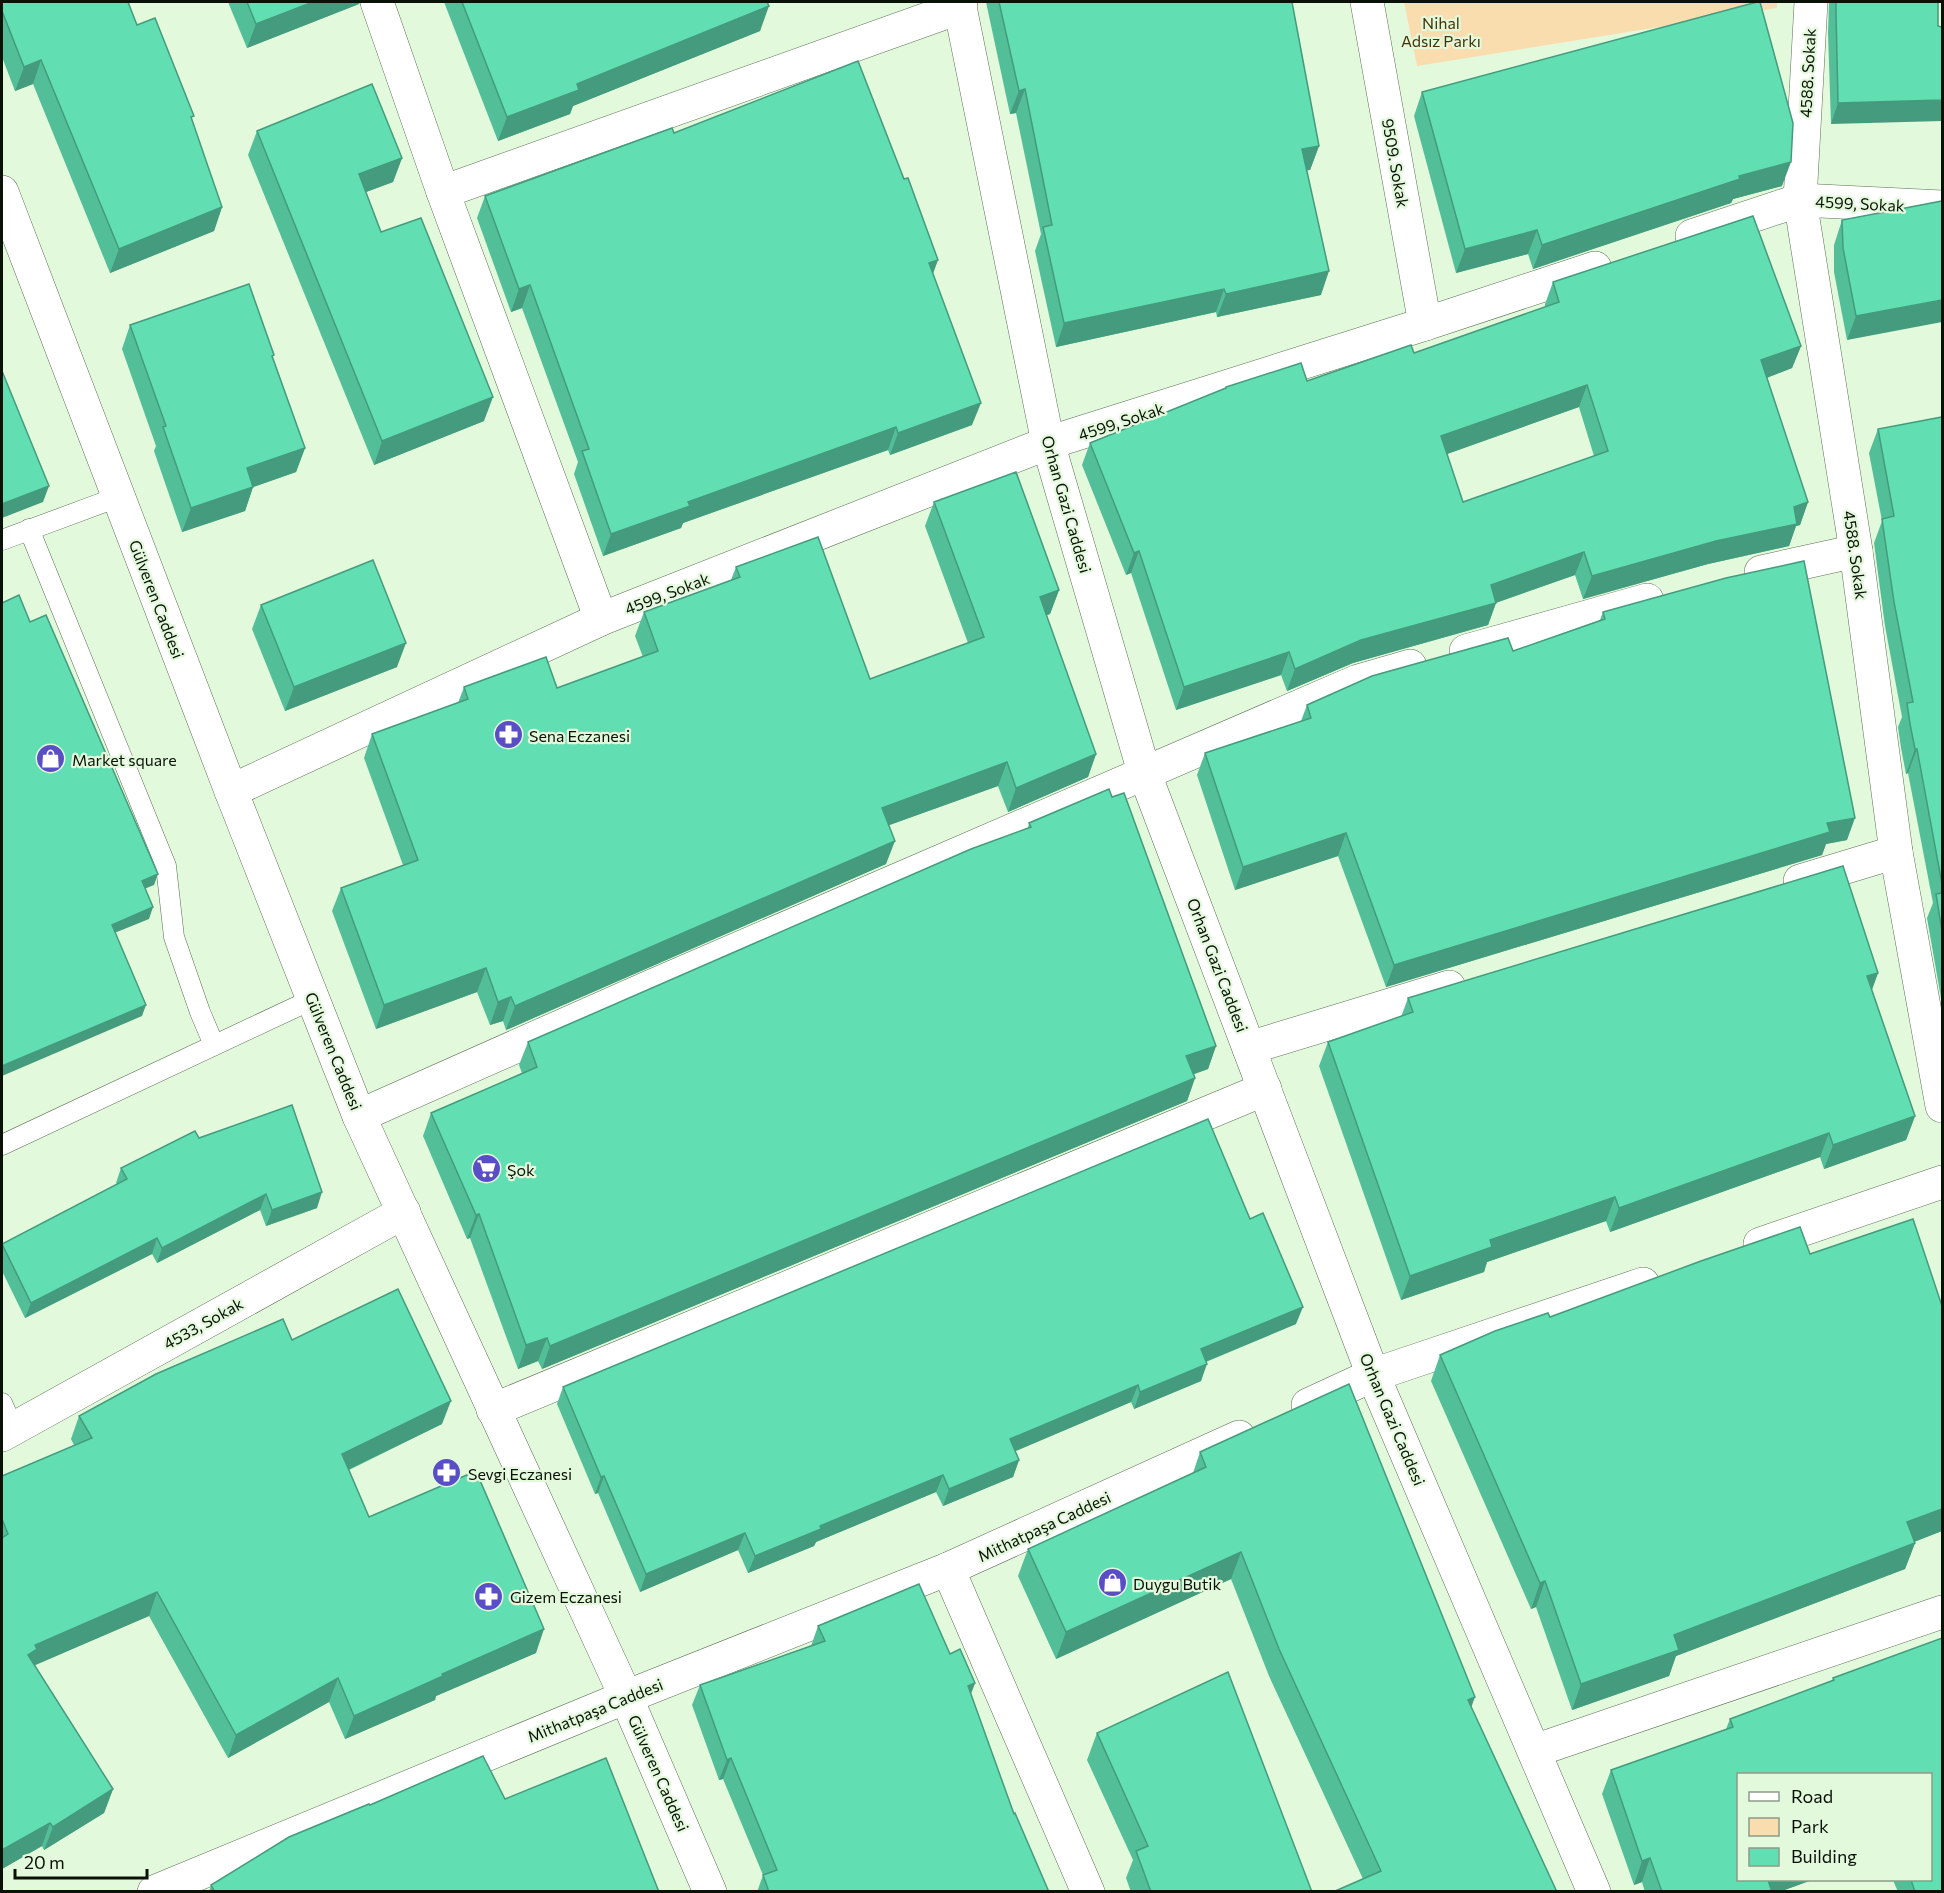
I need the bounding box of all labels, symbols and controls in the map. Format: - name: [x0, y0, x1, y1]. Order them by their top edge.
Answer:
- park label: Nihal Adsız Parkı: [1401, 13, 1481, 50]
- street label: 4588. Sokak: [1795, 28, 1819, 118]
- street label: 9509. Sokak: [1379, 117, 1413, 209]
- street label: 4599, Sokak: [1815, 191, 1905, 215]
- street label: 4599, Sokak: [1076, 398, 1167, 444]
- street label: Orhan Gazi Caddesi: [1038, 433, 1096, 575]
- street label: 4588. Sokak: [1840, 509, 1872, 601]
- street label: Gülveren Caddesi: [126, 537, 188, 661]
- street label: 4599, Sokak: [622, 568, 712, 618]
- pharmacy icon: Sena Eczanesi: [492, 719, 524, 751]
- place label: Sena Eczanesi: [529, 726, 630, 745]
- shop icon: Market square: [35, 743, 67, 775]
- place label: Market square: [72, 750, 177, 769]
- street label: Orhan Gazi Caddesi: [1184, 895, 1252, 1035]
- street label: Gülveren Caddesi: [302, 989, 366, 1113]
- supermarket icon: Şok: [470, 1153, 502, 1185]
- place label: Şok: [507, 1160, 535, 1179]
- street label: 4533, Sokak: [160, 1293, 246, 1353]
- street label: Orhan Gazi Caddesi: [1356, 1350, 1430, 1488]
- pharmacy icon: Sevgi Eczanesi: [431, 1457, 463, 1489]
- place label: Sevgi Eczanesi: [468, 1464, 572, 1483]
- street label: Mithatpaşa Caddesi: [975, 1487, 1113, 1565]
- shop icon: Duygu Butik: [1096, 1567, 1128, 1599]
- place label: Duygu Butik: [1133, 1574, 1221, 1593]
- pharmacy icon: Gizem Eczanesi: [473, 1580, 505, 1612]
- place label: Gizem Eczanesi: [510, 1587, 622, 1606]
- street label: Mithatpaşa Caddesi: [525, 1674, 665, 1746]
- street label: Gülveren Caddesi: [625, 1712, 693, 1834]
- legend: [1737, 1773, 1932, 1881]
- text: Road: [1791, 1785, 1833, 1807]
- text: Park: [1791, 1815, 1829, 1837]
- scale bar: [15, 1842, 147, 1880]
- text: Building: [1791, 1845, 1857, 1867]
- text: 20 m: [24, 1851, 65, 1873]

